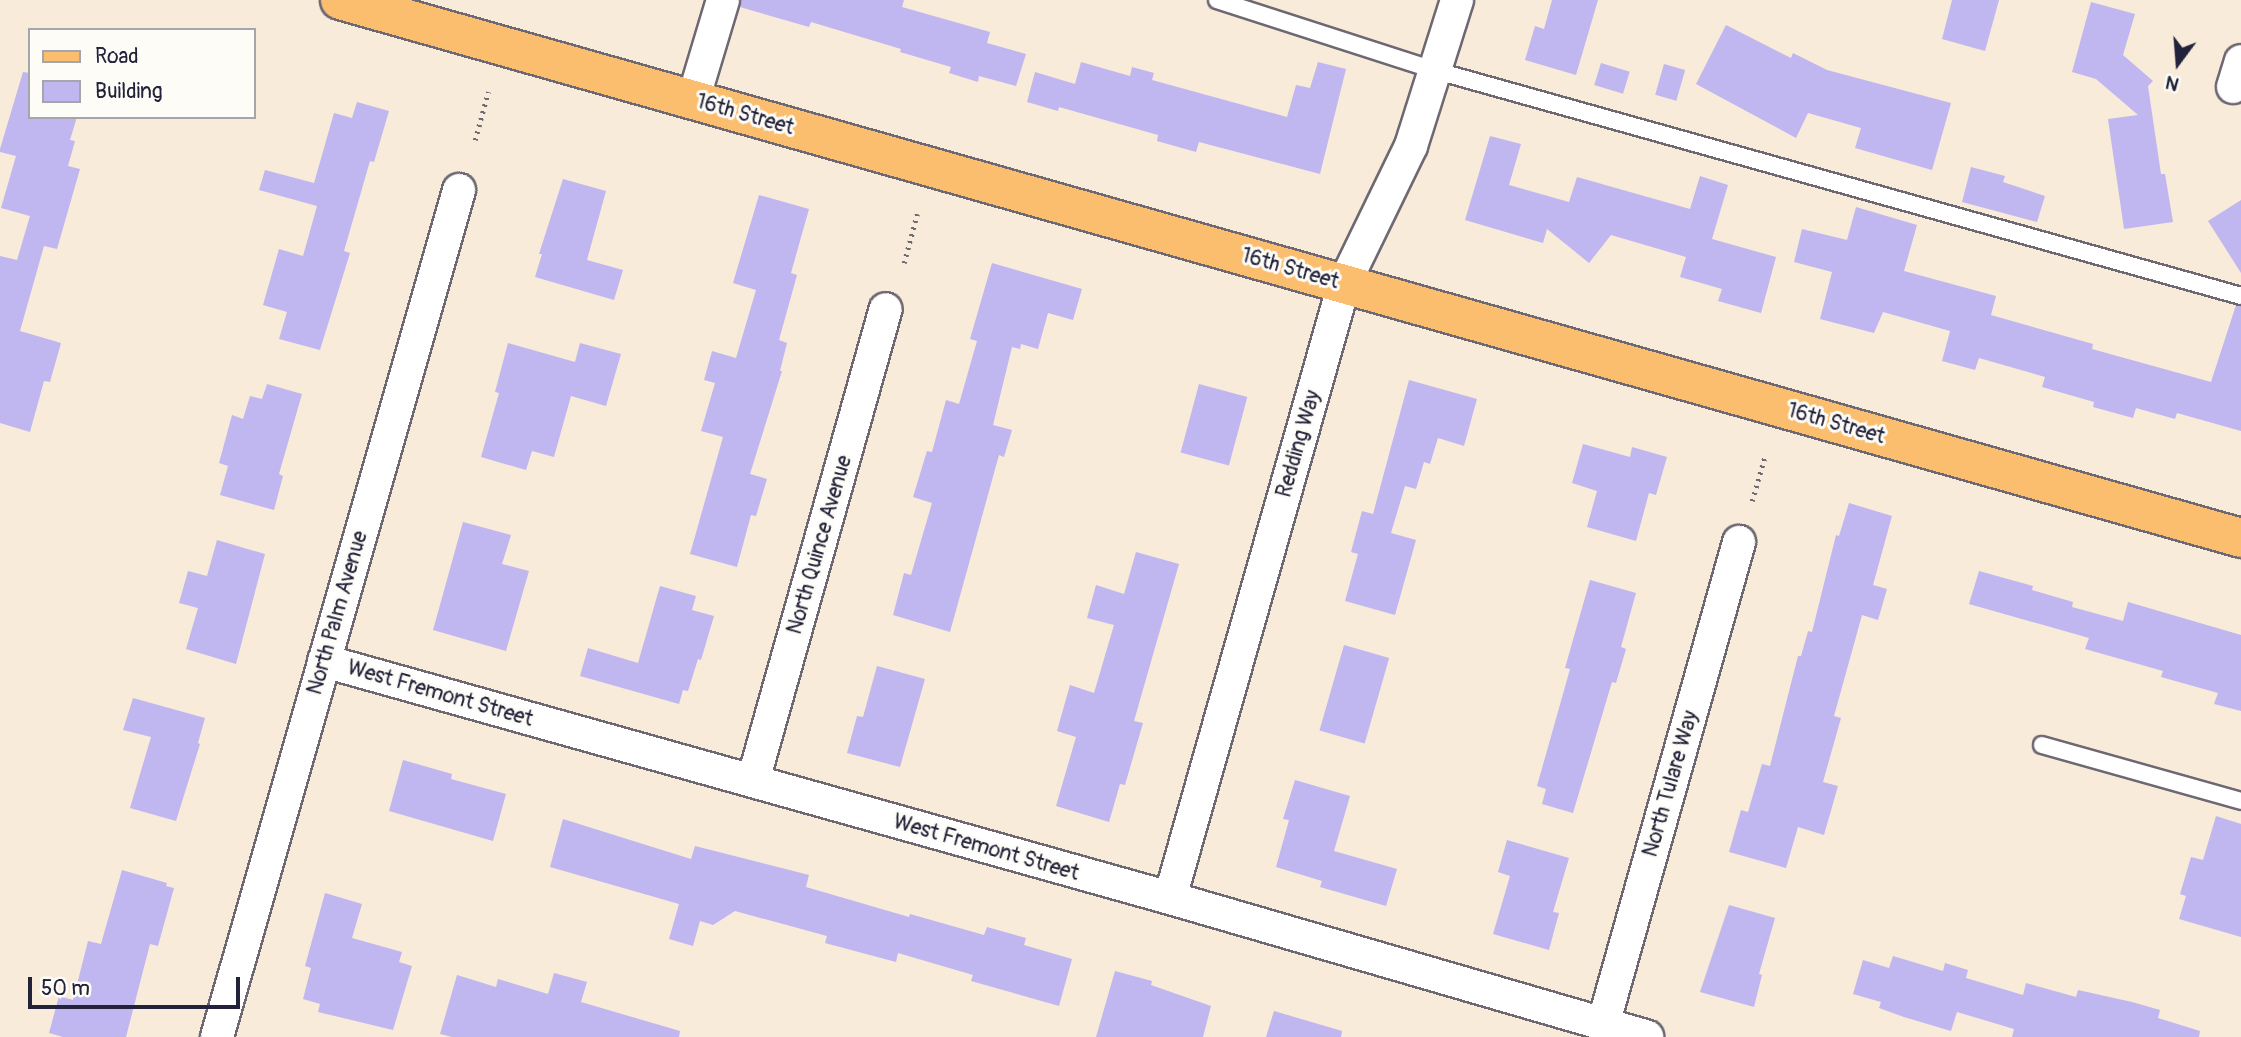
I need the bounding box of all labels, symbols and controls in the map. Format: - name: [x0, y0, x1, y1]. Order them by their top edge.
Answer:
- legend: [28, 28, 256, 119]
- north arrow: [2143, 28, 2213, 98]
- text: Road: [95, 43, 139, 70]
- text: N: [2163, 70, 2182, 96]
- text: Building: [95, 78, 162, 105]
- street label: 16th Street: [693, 89, 797, 141]
- street label: 16th Street: [1238, 243, 1342, 295]
- street label: Redding Way: [1272, 388, 1326, 500]
- street label: 16th Street: [1784, 398, 1888, 450]
- street label: North Quince Avenue: [782, 453, 858, 637]
- street label: North Palm Avenue: [303, 528, 373, 698]
- street label: West Fremont Street: [344, 655, 536, 733]
- street label: North Tulare Way: [1638, 708, 1704, 860]
- street label: West Fremont Street: [890, 809, 1082, 887]
- scale bar: [32, 964, 243, 1008]
- text: 50 m: [41, 975, 90, 1002]

